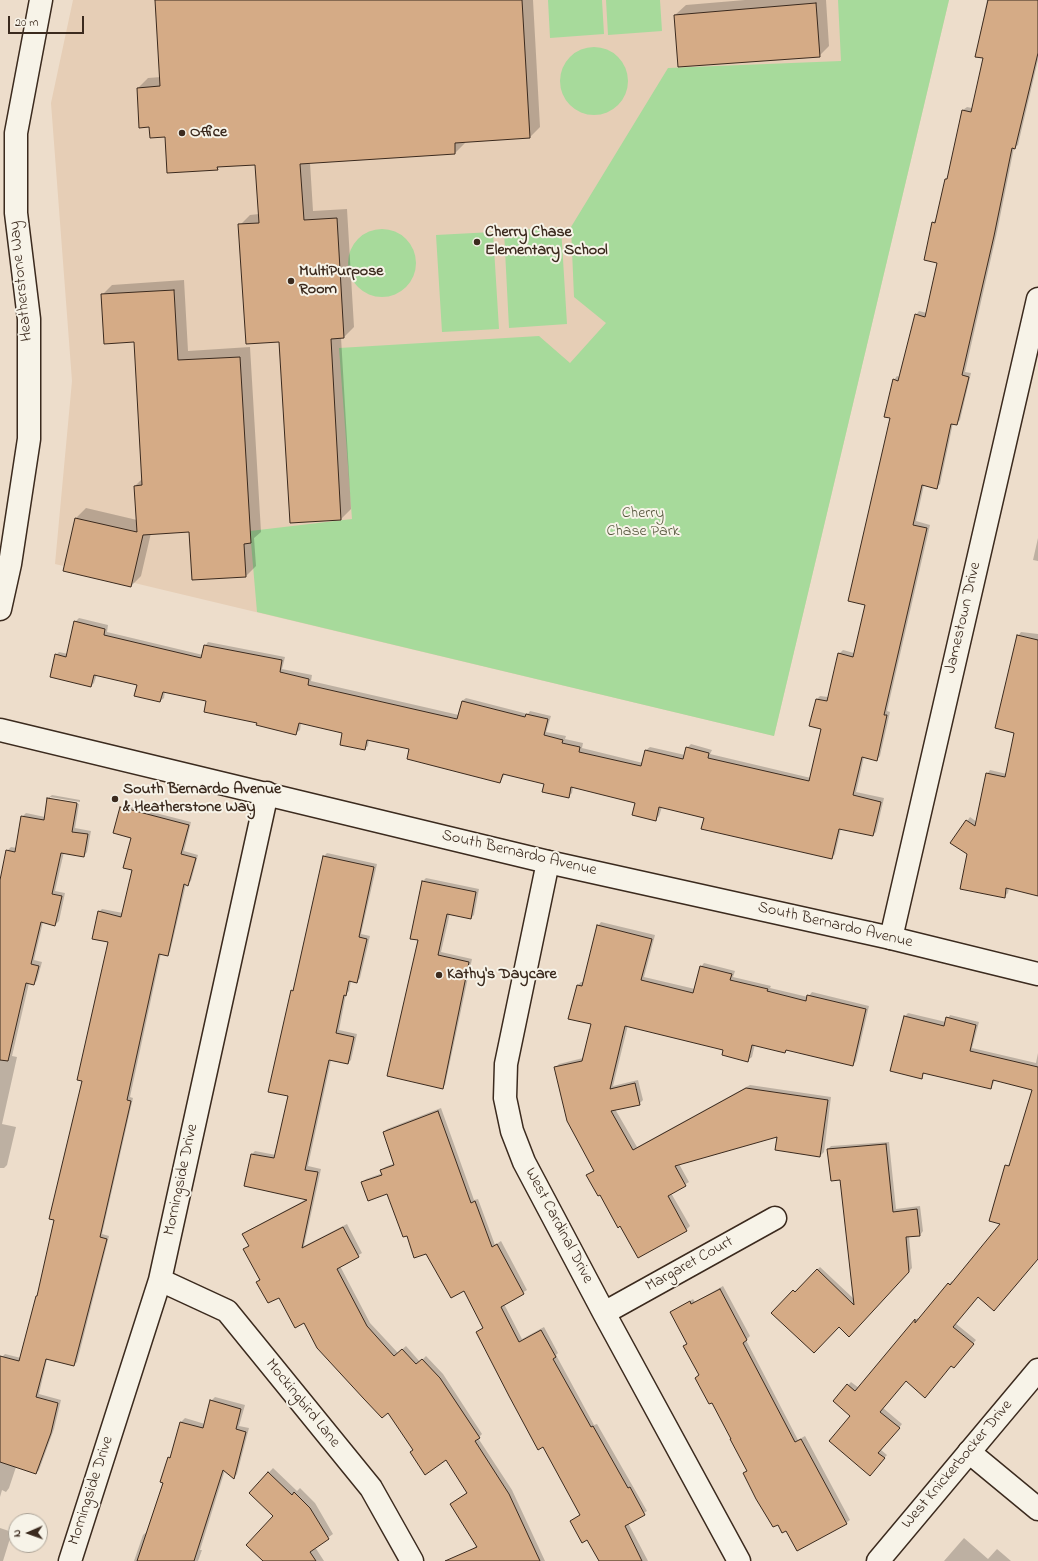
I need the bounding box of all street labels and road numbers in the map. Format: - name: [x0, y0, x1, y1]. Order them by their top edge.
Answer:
- street label: Heatherstone Way: [6, 220, 38, 342]
- street label: Jamestown Drive: [942, 560, 986, 676]
- street label: South Bernardo Avenue: [440, 827, 598, 881]
- street label: South Bernardo Avenue: [756, 899, 914, 953]
- street label: Morningside Drive: [161, 1123, 203, 1237]
- street label: West Cardinal Drive: [519, 1165, 597, 1287]
- street label: Margaret Court: [643, 1233, 737, 1297]
- street label: Mockingbird Lane: [260, 1356, 344, 1452]
- street label: West Knickerbocker Drive: [898, 1397, 1018, 1533]
- street label: Morningside Drive: [65, 1434, 119, 1548]

